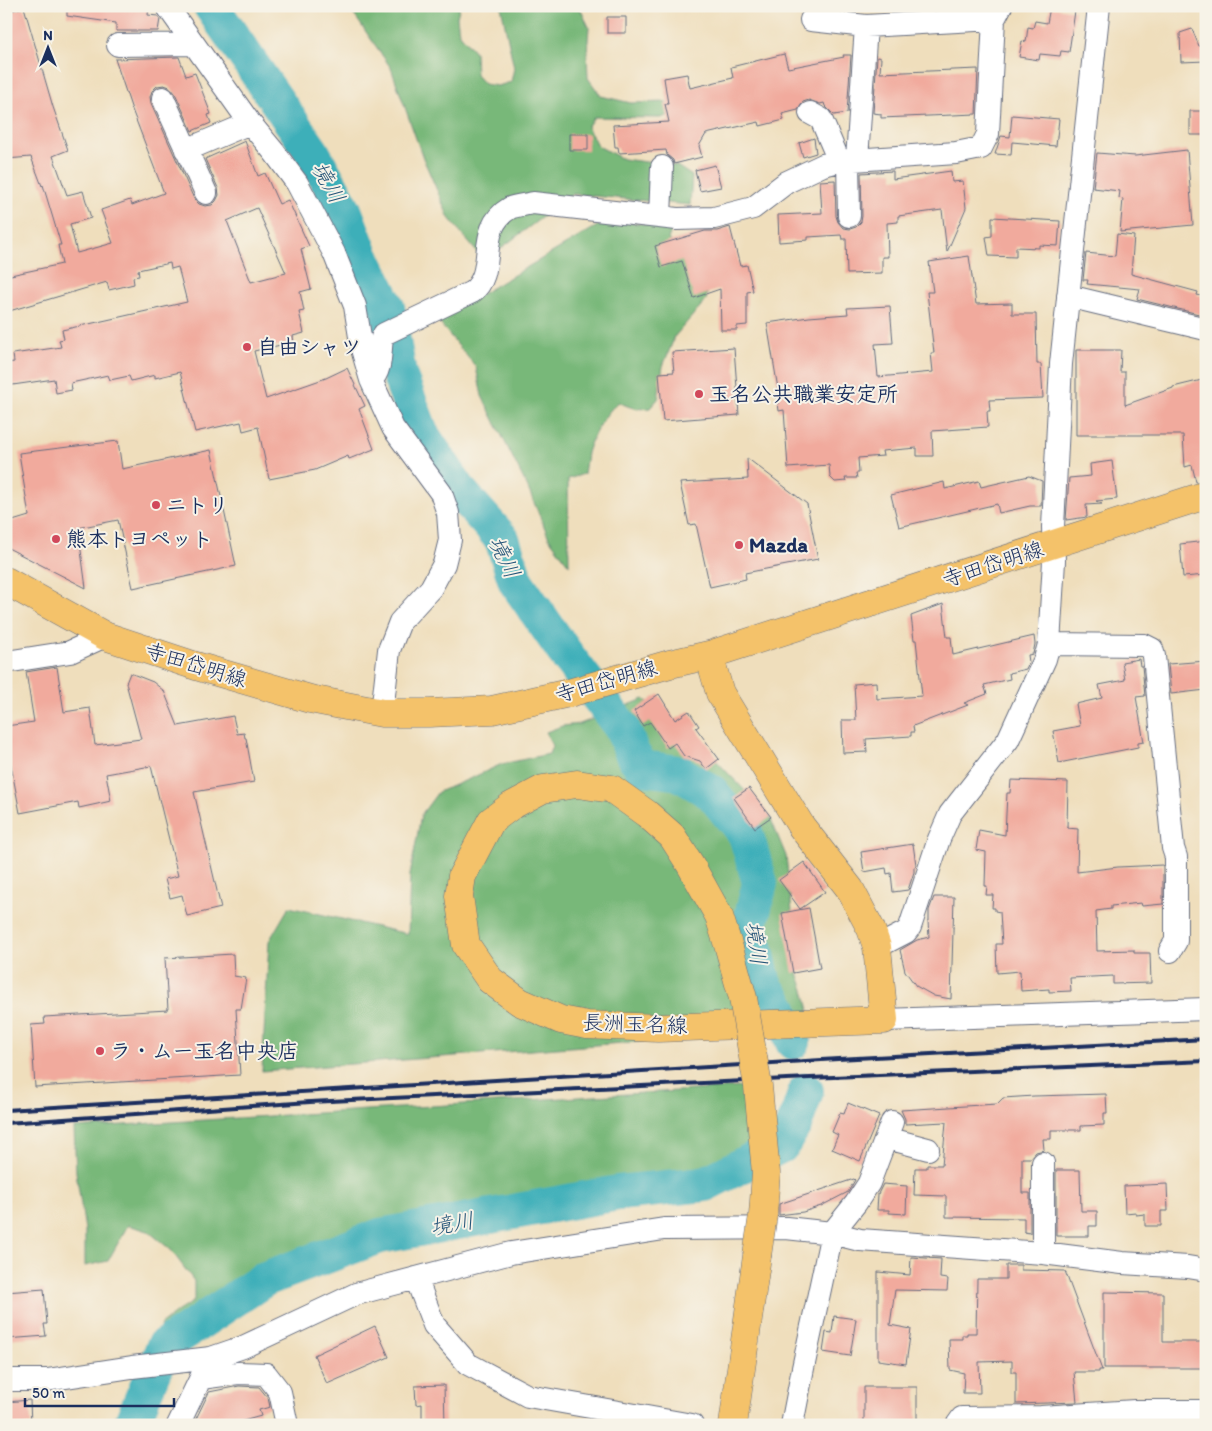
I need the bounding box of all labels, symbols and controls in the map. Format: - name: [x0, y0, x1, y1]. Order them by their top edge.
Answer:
- north arrow: [22, 22, 72, 72]
- text: N: [43, 27, 53, 44]
- water label: 境川: [306, 156, 351, 208]
- place label: 自由シャツ: [257, 334, 361, 359]
- marker: 自由シャツ: [241, 341, 253, 353]
- place label: 玉名公共職業安定所: [709, 381, 898, 406]
- marker: 玉名公共職業安定所: [693, 388, 705, 400]
- place label: ニトリ: [166, 492, 229, 517]
- marker: ニトリ: [150, 499, 162, 511]
- place label: 熊本トヨペット: [66, 526, 213, 551]
- water label: 境川: [483, 532, 526, 583]
- place label: Mazda: [749, 532, 808, 557]
- marker: 熊本トヨペット: [50, 533, 62, 545]
- street label: 寺田岱明線: [939, 535, 1047, 592]
- marker: Mazda: [733, 539, 745, 551]
- street label: 寺田岱明線: [142, 637, 250, 692]
- street label: 寺田岱明線: [552, 654, 660, 707]
- water label: 境川: [740, 920, 773, 967]
- street label: 長洲玉名線: [582, 1009, 688, 1038]
- place label: ラ・ムー玉名中央店: [110, 1038, 299, 1063]
- marker: ラ・ムー玉名中央店: [94, 1045, 106, 1057]
- water label: 境川: [428, 1206, 476, 1241]
- scale bar: [25, 1376, 174, 1408]
- text: 50 m: [32, 1384, 65, 1402]

